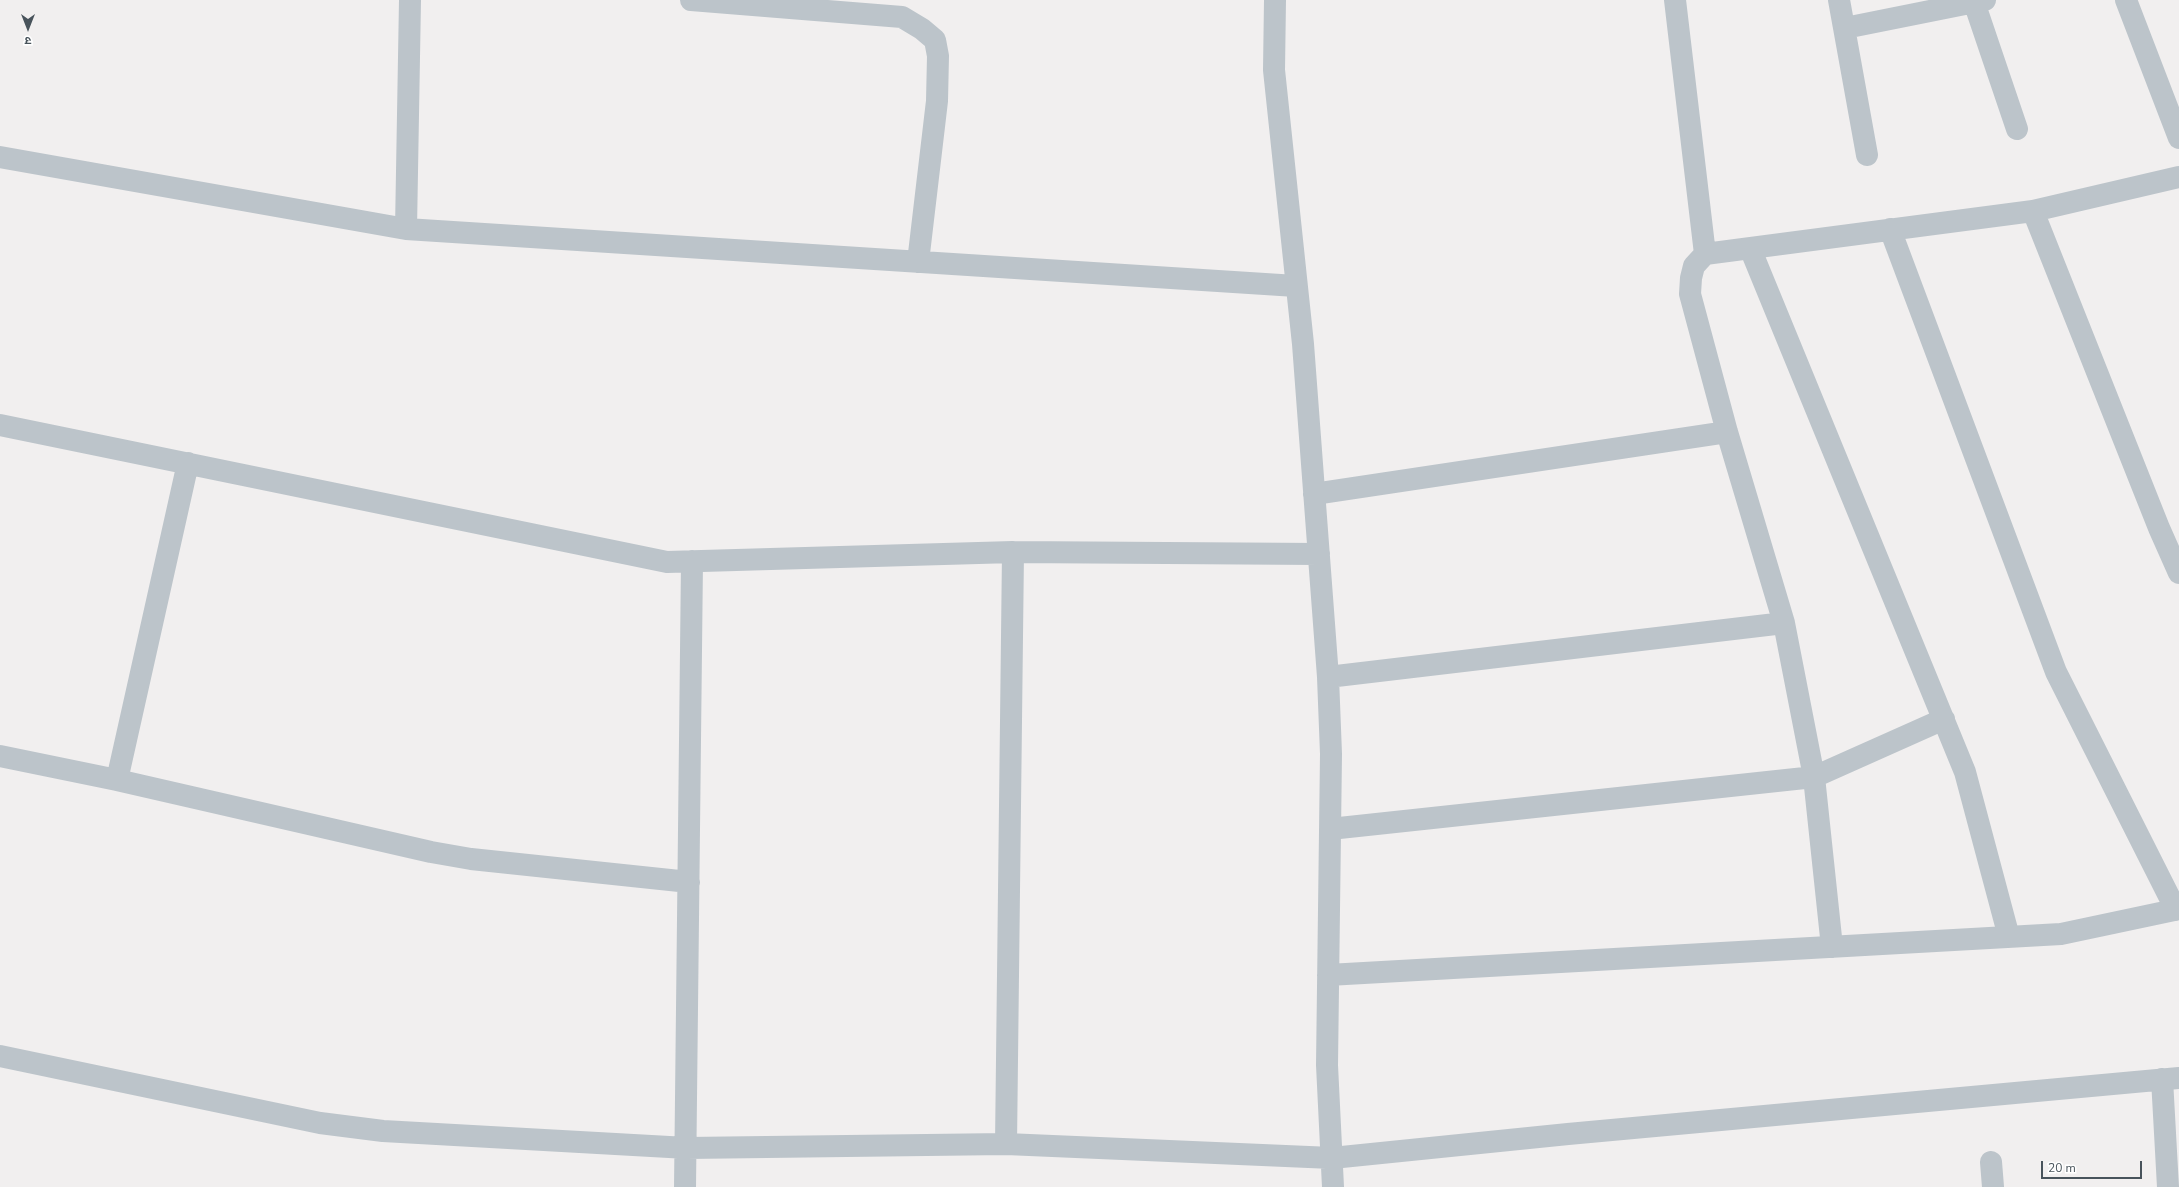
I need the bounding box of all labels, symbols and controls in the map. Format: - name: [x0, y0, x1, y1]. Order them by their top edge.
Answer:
- north arrow: [8, 8, 48, 48]
- text: उ: [25, 33, 31, 48]
- scale bar: [2043, 1153, 2144, 1179]
- text: 20 m: [2048, 1160, 2076, 1176]

